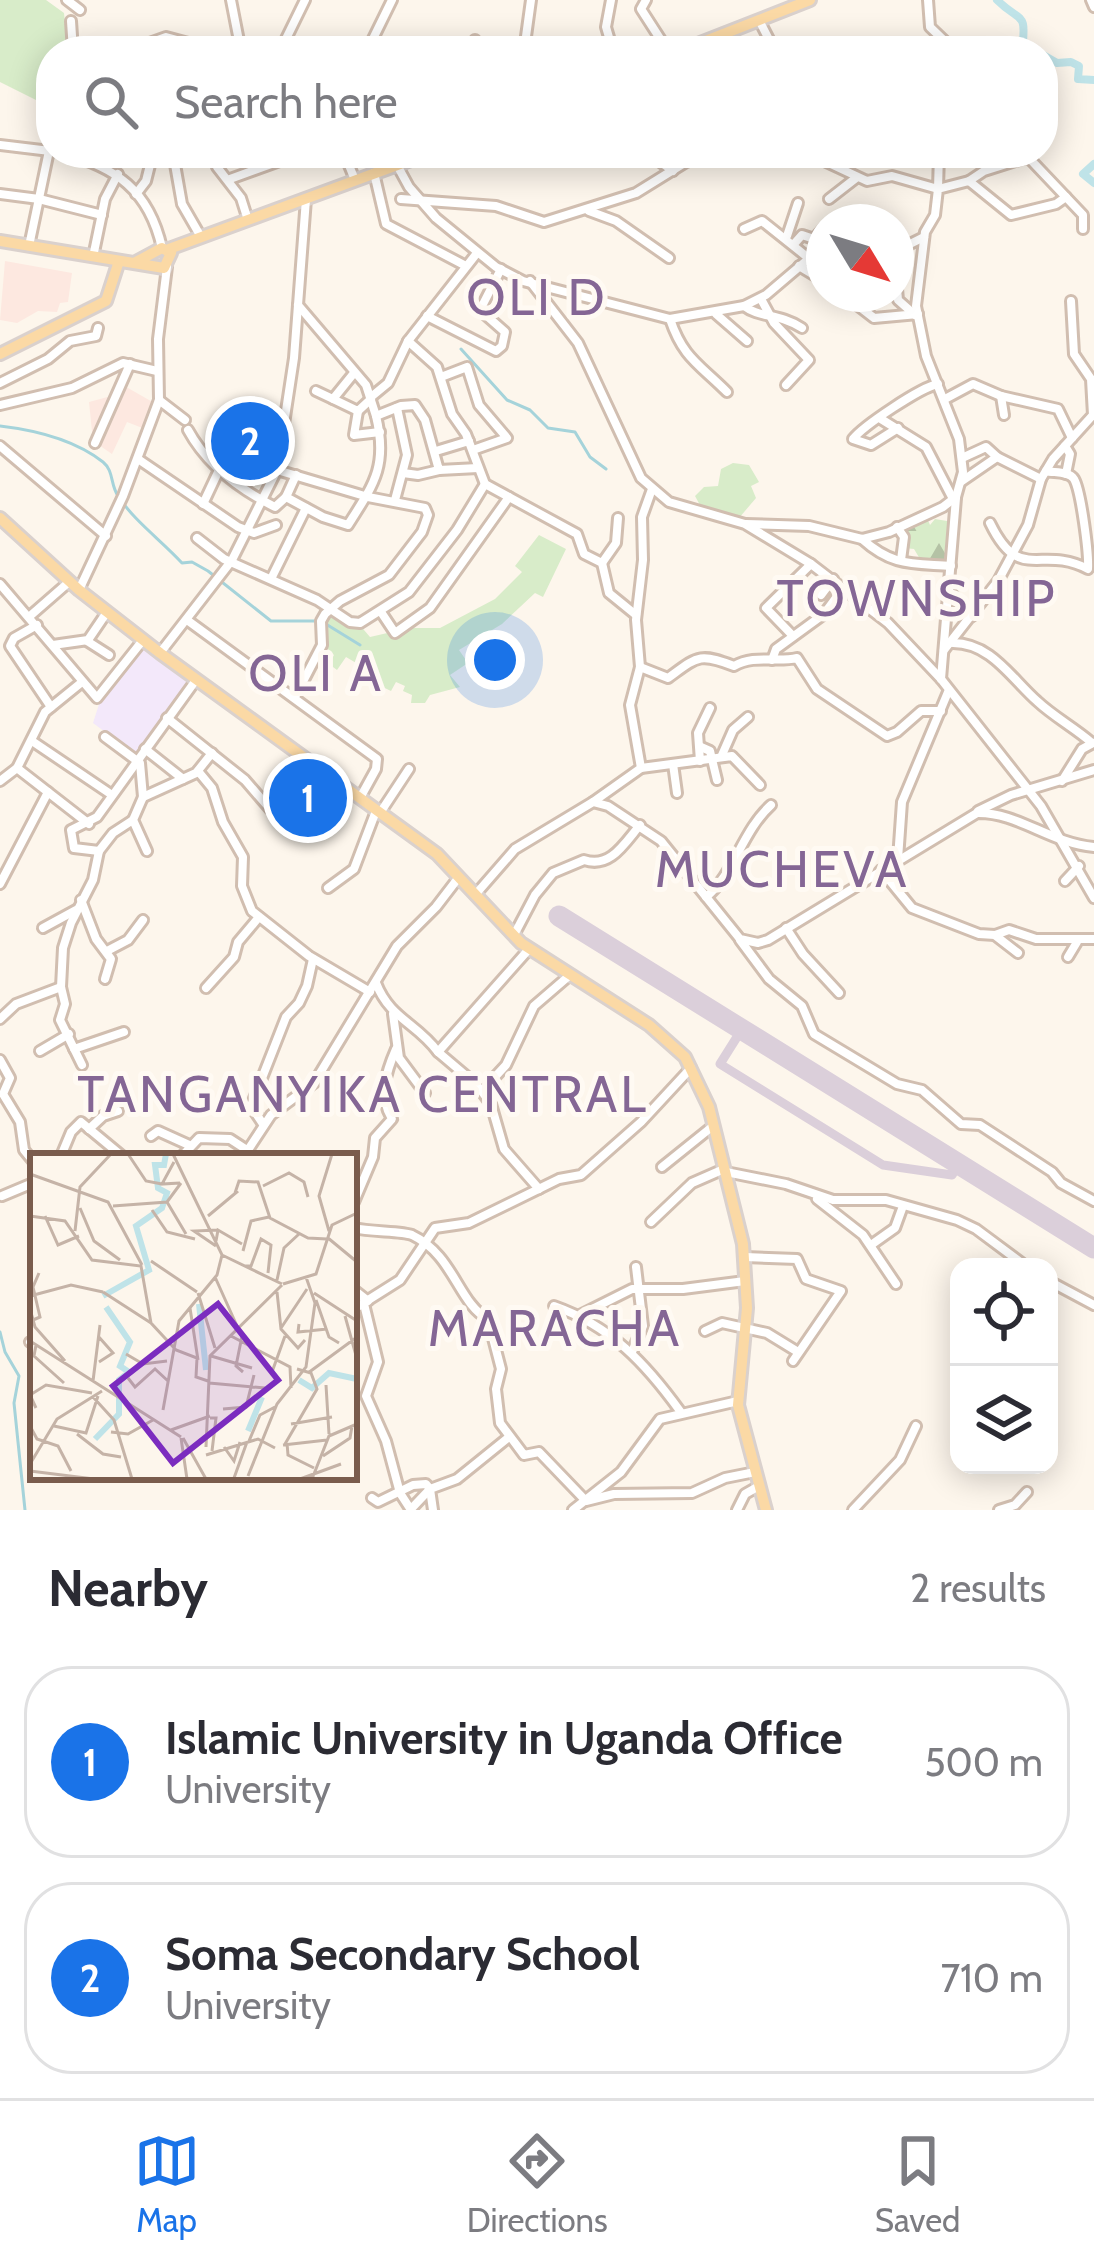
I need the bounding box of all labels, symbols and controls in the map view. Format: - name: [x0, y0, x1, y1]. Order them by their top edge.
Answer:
- search box: [36, 36, 1058, 168]
- icon: search: [78, 69, 144, 135]
- text: Search here: [174, 75, 398, 129]
- north arrow: [806, 204, 914, 312]
- district label: OLI D: [466, 266, 608, 328]
- pin: 2: [211, 396, 289, 486]
- district label: TOWNSHIP: [777, 567, 1057, 629]
- your location: [465, 630, 525, 690]
- district label: OLI A: [248, 642, 384, 704]
- pin: 1: [269, 753, 347, 843]
- district label: MUCHEVA: [655, 838, 909, 900]
- district label: TANGANYIKA CENTRAL: [77, 1063, 649, 1125]
- inset map: [30, 1153, 357, 1480]
- map controls: [950, 1258, 1058, 1474]
- button: locate: [950, 1258, 1058, 1366]
- district label: MARACHA: [428, 1297, 682, 1359]
- button: layers: [950, 1366, 1058, 1474]
- text: Nearby: [48, 1557, 208, 1619]
- text: 2 results: [910, 1564, 1046, 1612]
- text: Islamic University in Uganda Office: [165, 1711, 843, 1765]
- text: 1: [83, 1738, 97, 1786]
- text: 500 m: [924, 1738, 1043, 1786]
- text: University: [165, 1765, 331, 1813]
- text: Soma Secondary School: [165, 1927, 640, 1981]
- text: 2: [80, 1954, 100, 2002]
- text: 710 m: [940, 1954, 1043, 2002]
- text: University: [165, 1981, 331, 2029]
- tab: Map: [134, 2128, 200, 2240]
- tab: Directions: [467, 2128, 608, 2240]
- tab: Saved: [875, 2128, 960, 2240]

